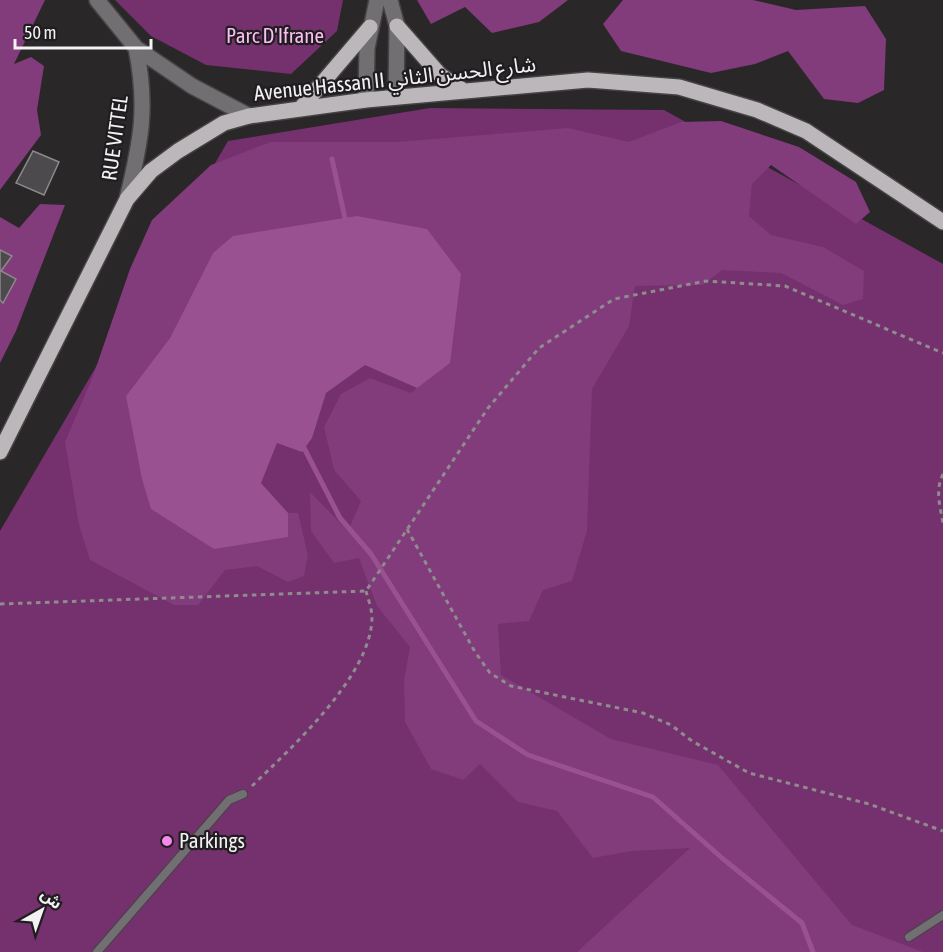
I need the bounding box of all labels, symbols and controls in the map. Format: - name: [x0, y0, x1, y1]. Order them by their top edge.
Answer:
- scale bar: [15, 12, 152, 50]
- text: 50 m: [24, 22, 56, 43]
- park label: Parc D'Ifrane: [226, 23, 324, 47]
- street label: Avenue Hassan II شارع الحسن الثاني: [253, 51, 538, 110]
- street label: RUE VITTEL: [96, 94, 132, 182]
- place label: Parkings: [179, 828, 245, 852]
- marker: Parkings: [160, 834, 174, 848]
- north arrow: [12, 880, 72, 940]
- text: ش: [37, 885, 66, 913]

